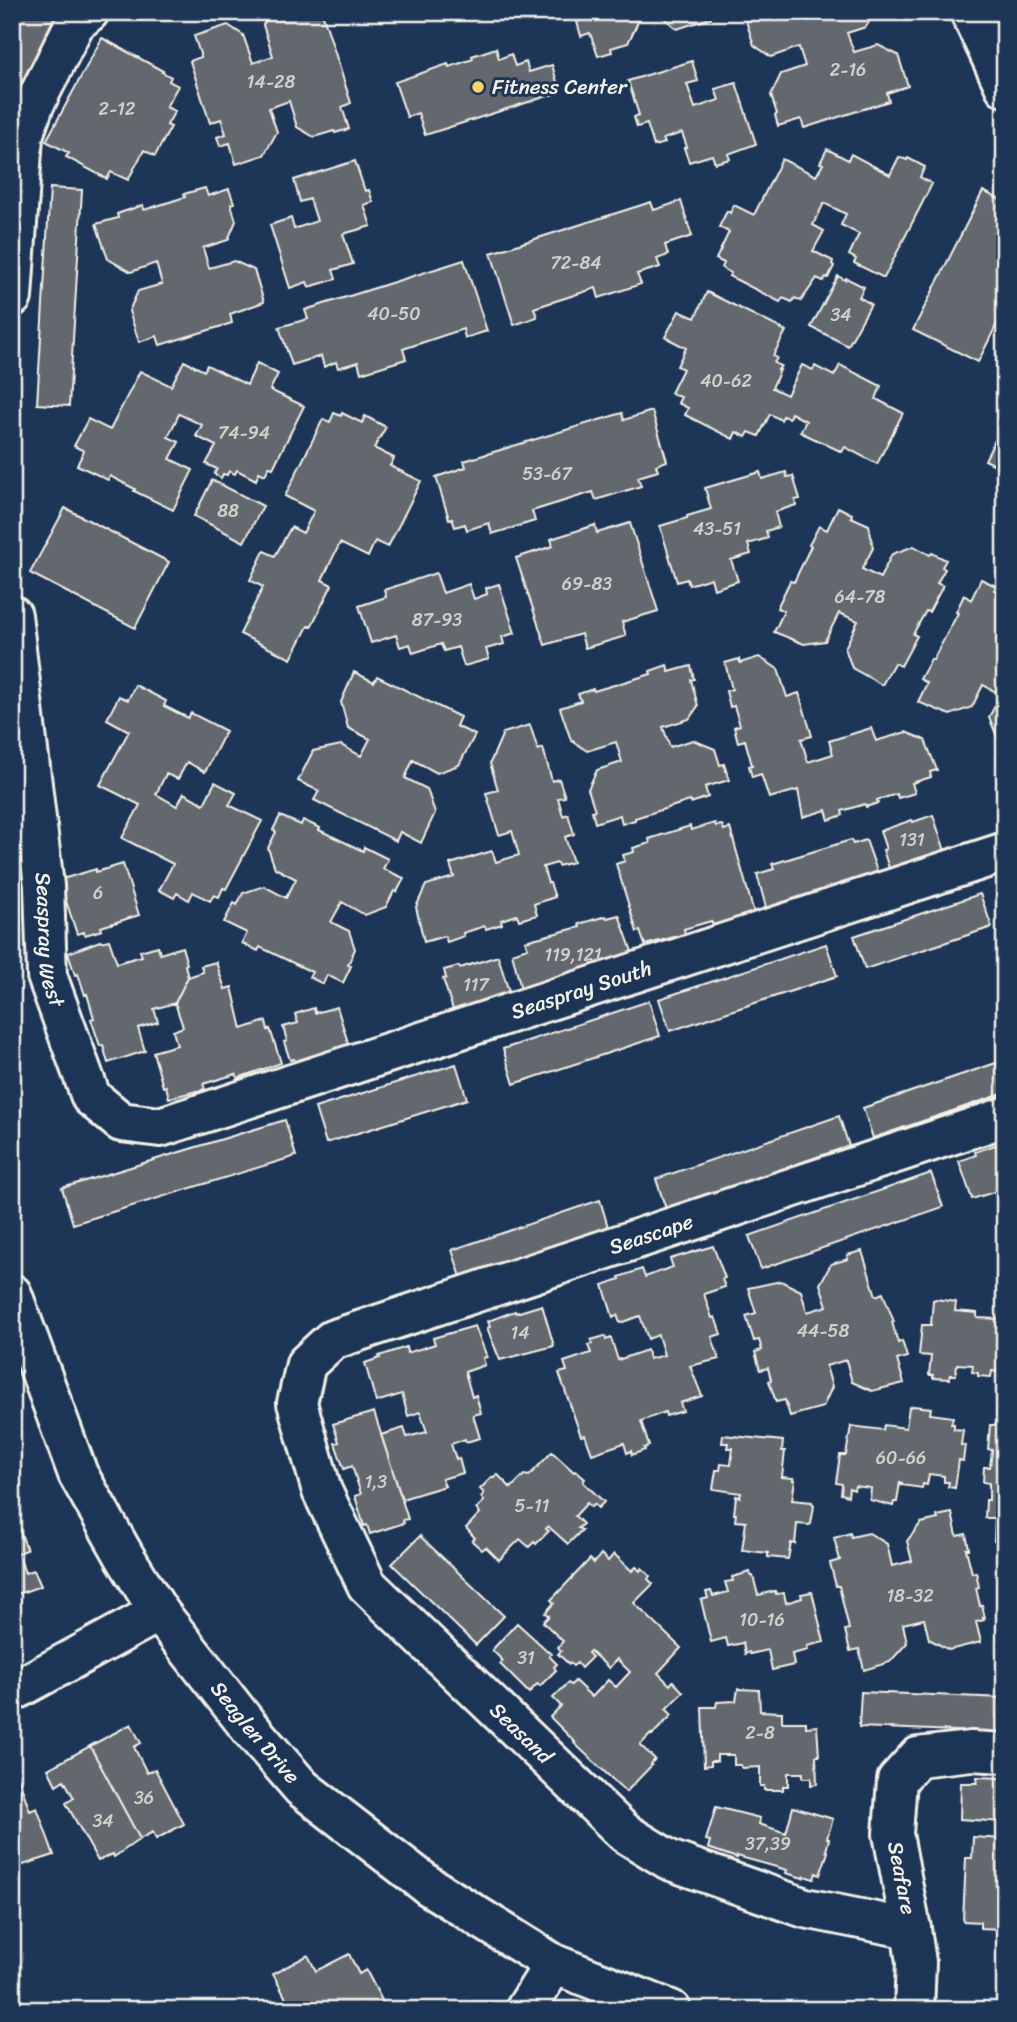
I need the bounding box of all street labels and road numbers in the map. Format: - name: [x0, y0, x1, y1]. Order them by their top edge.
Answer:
- street label: Seaspray West: [24, 870, 76, 1014]
- street label: Seaspray South: [506, 949, 657, 1031]
- street label: Seascape: [604, 1202, 699, 1266]
- street label: Seaglen Drive: [200, 1672, 310, 1793]
- street label: Seasand: [480, 1693, 563, 1775]
- street label: Seafare: [876, 1838, 928, 1918]

